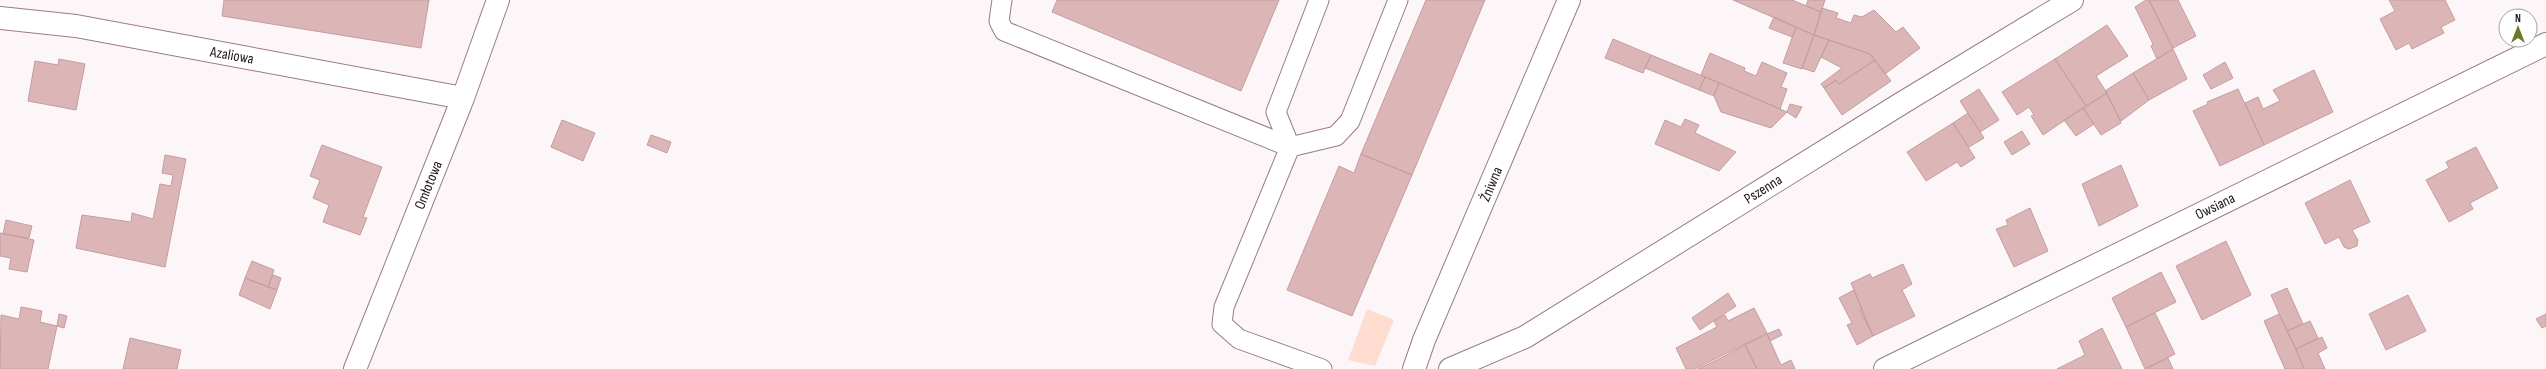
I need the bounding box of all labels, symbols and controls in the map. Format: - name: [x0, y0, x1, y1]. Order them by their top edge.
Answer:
- north arrow: [2498, 8, 2538, 48]
- text: N: [2515, 12, 2521, 25]
- street label: Azaliowa: [208, 42, 255, 69]
- street label: Omłotowa: [410, 158, 447, 212]
- street label: Żniwna: [1476, 164, 1507, 204]
- street label: Pszenna: [1741, 170, 1786, 208]
- street label: Owsiana: [2192, 189, 2238, 224]

